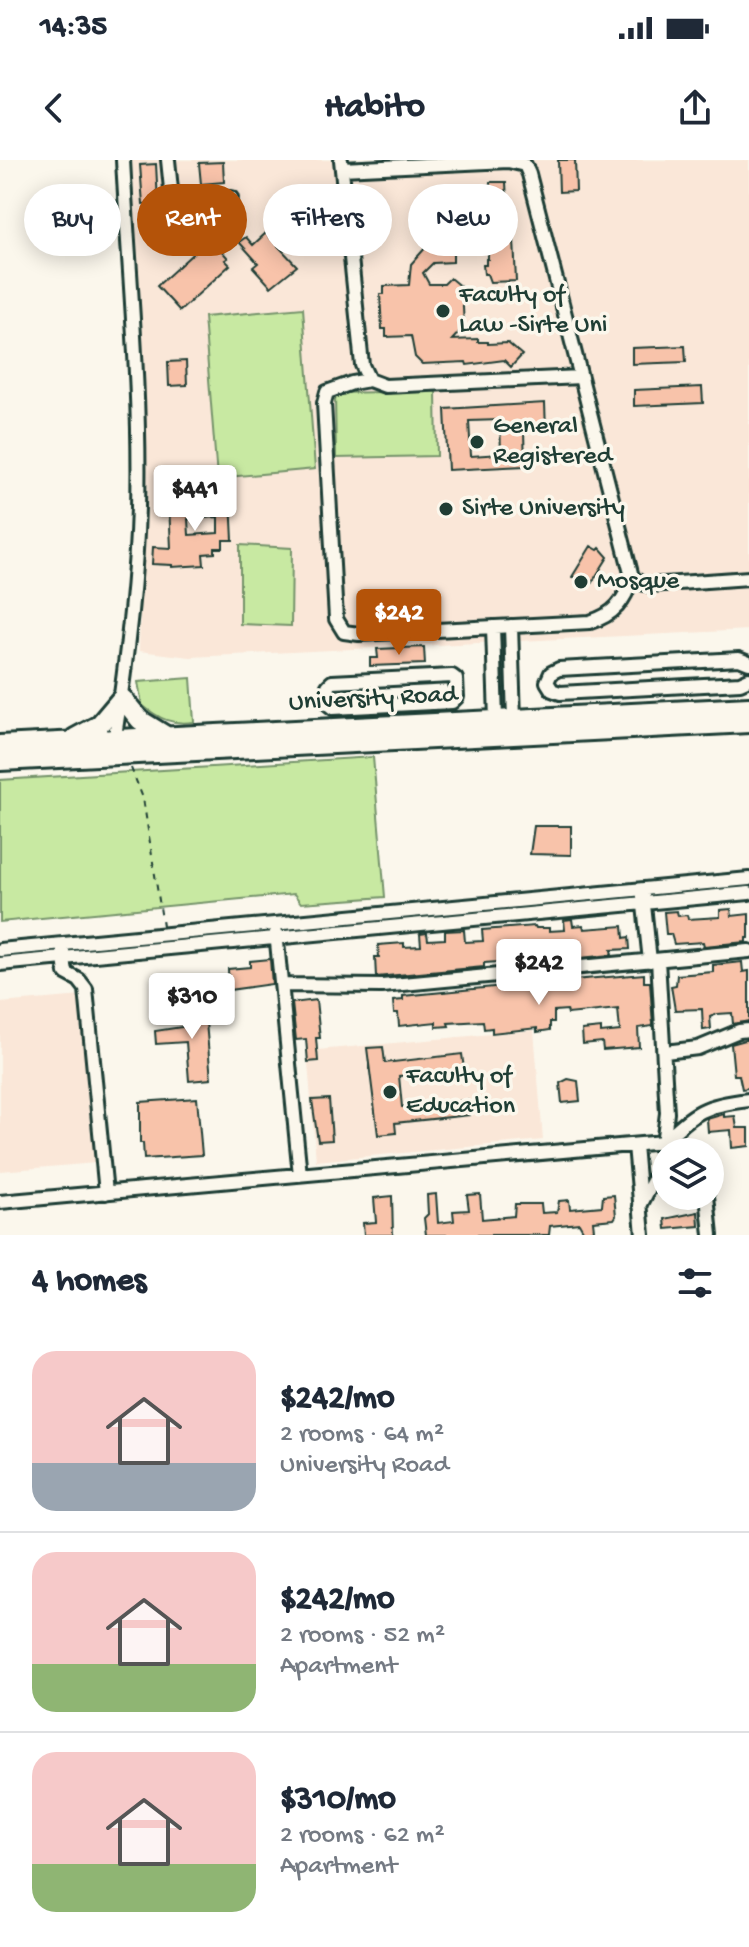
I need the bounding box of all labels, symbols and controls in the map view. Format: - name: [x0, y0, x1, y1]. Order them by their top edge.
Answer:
- text: 14:35: [40, 11, 107, 46]
- icon: back: [32, 86, 76, 130]
- icon: share: [673, 86, 717, 130]
- text: Habito: [324, 87, 425, 130]
- chip: Buy: [24, 184, 121, 256]
- chip: Rent: [137, 184, 247, 256]
- chip: Filters: [263, 184, 392, 256]
- chip: New: [408, 184, 518, 256]
- place label: Faculty of Law -Sirte Uni: [458, 281, 608, 342]
- marker: Faculty of Law -Sirte Uni: [434, 302, 452, 320]
- place label: General Registered: [493, 412, 614, 473]
- marker: General Registered: [468, 433, 486, 451]
- pin: $441: [148, 465, 242, 533]
- text: $441: [172, 475, 218, 506]
- place label: Sirte University: [462, 494, 625, 525]
- marker: Sirte University: [437, 500, 455, 518]
- place label: Mosque: [597, 567, 680, 598]
- marker: Mosque: [572, 573, 590, 591]
- pin: $242: [352, 589, 446, 657]
- text: $242: [374, 599, 424, 630]
- street label: University Road: [288, 680, 460, 720]
- pin: $242: [492, 939, 586, 1007]
- text: $242: [514, 949, 564, 980]
- pin: $310: [145, 973, 239, 1041]
- text: $310: [167, 983, 217, 1014]
- place label: Faculty of Education: [405, 1062, 516, 1123]
- marker: Faculty of Education: [381, 1083, 399, 1101]
- map controls: [652, 1138, 724, 1210]
- button: layers: [652, 1138, 724, 1210]
- icon: filters: [673, 1261, 717, 1305]
- text: 4 homes: [32, 1263, 146, 1303]
- text: $242/mo: [280, 1380, 395, 1420]
- icon: home: [96, 1383, 192, 1479]
- text: 2 rooms · 64 m²: [280, 1420, 444, 1451]
- text: University Road: [280, 1451, 449, 1482]
- text: $242/mo: [280, 1581, 395, 1621]
- icon: home: [96, 1584, 192, 1680]
- text: 2 rooms · 52 m²: [280, 1621, 445, 1652]
- text: Apartment: [280, 1652, 397, 1683]
- text: $310/mo: [280, 1781, 396, 1821]
- icon: home: [96, 1784, 192, 1880]
- text: 2 rooms · 62 m²: [280, 1821, 444, 1852]
- text: Apartment: [280, 1852, 397, 1883]

